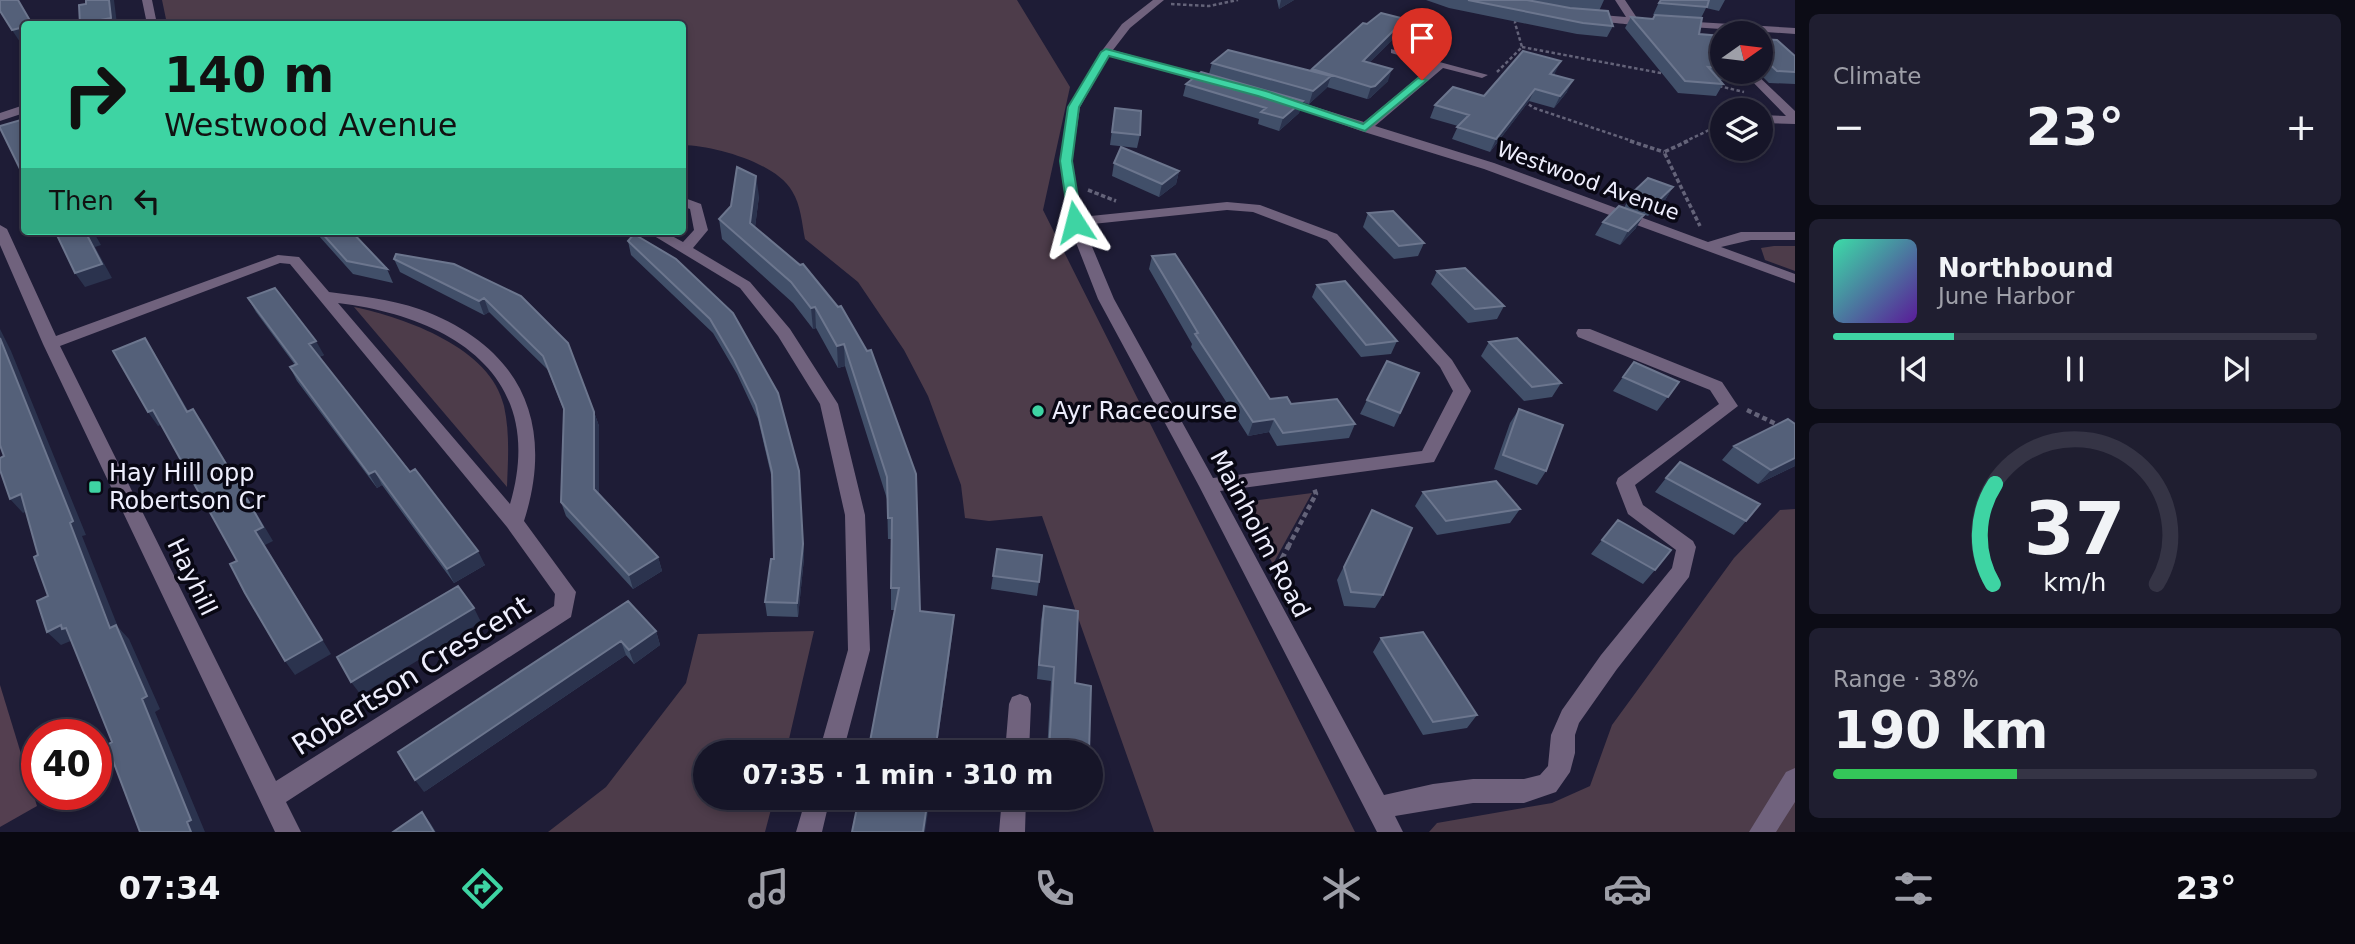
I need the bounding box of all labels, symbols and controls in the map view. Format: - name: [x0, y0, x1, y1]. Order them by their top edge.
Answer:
- pin: [1392, 8, 1452, 80]
- icon: arrive: [1403, 19, 1441, 57]
- north arrow: [1710, 21, 1773, 84]
- map controls: [1710, 21, 1773, 161]
- text: 140 m: [164, 47, 334, 104]
- icon: right: [49, 49, 140, 140]
- text: Climate: [1833, 63, 1922, 89]
- text: 23°: [2026, 97, 2124, 157]
- button: layers: [1710, 98, 1773, 161]
- text: −: [1833, 105, 1865, 149]
- text: +: [2285, 105, 2317, 149]
- text: Westwood Avenue: [164, 106, 457, 144]
- street label: Westwood Avenue: [1493, 137, 1683, 225]
- icon: left: [128, 182, 166, 220]
- position arrow: [1038, 185, 1112, 259]
- text: Then: [49, 186, 114, 216]
- text: Northbound: [1938, 253, 2114, 283]
- text: June Harbor: [1938, 283, 2074, 309]
- icon: previous: [1895, 350, 1933, 388]
- icon: pause: [2056, 350, 2094, 388]
- icon: next: [2217, 350, 2255, 388]
- place label: Ayr Racecourse: [1052, 397, 1238, 425]
- marker: Ayr Racecourse: [1030, 403, 1046, 419]
- street label: Mainholm Road: [1204, 446, 1316, 622]
- place label: Hay Hill opp Robertson Cr: [109, 459, 265, 515]
- marker: Hay Hill opp Robertson Cr: [87, 479, 103, 495]
- text: 37: [2024, 487, 2126, 572]
- street label: Hayhill: [161, 534, 223, 620]
- text: km/h: [2043, 568, 2107, 597]
- street label: Robertson Crescent: [286, 589, 537, 762]
- text: Range · 38%: [1833, 666, 1979, 692]
- text: 190 km: [1833, 700, 2048, 760]
- speed limit sign: 40: [21, 719, 112, 810]
- text: 07:35 · 1 min · 310 m: [743, 760, 1053, 790]
- icon: directions: [458, 864, 507, 913]
- icon: music: [744, 864, 793, 913]
- icon: phone: [1030, 864, 1079, 913]
- icon: climate: [1317, 864, 1366, 913]
- icon: car: [1603, 864, 1652, 913]
- icon: filters: [1889, 864, 1938, 913]
- text: 07:34: [119, 869, 221, 907]
- text: 23°: [2176, 869, 2236, 907]

